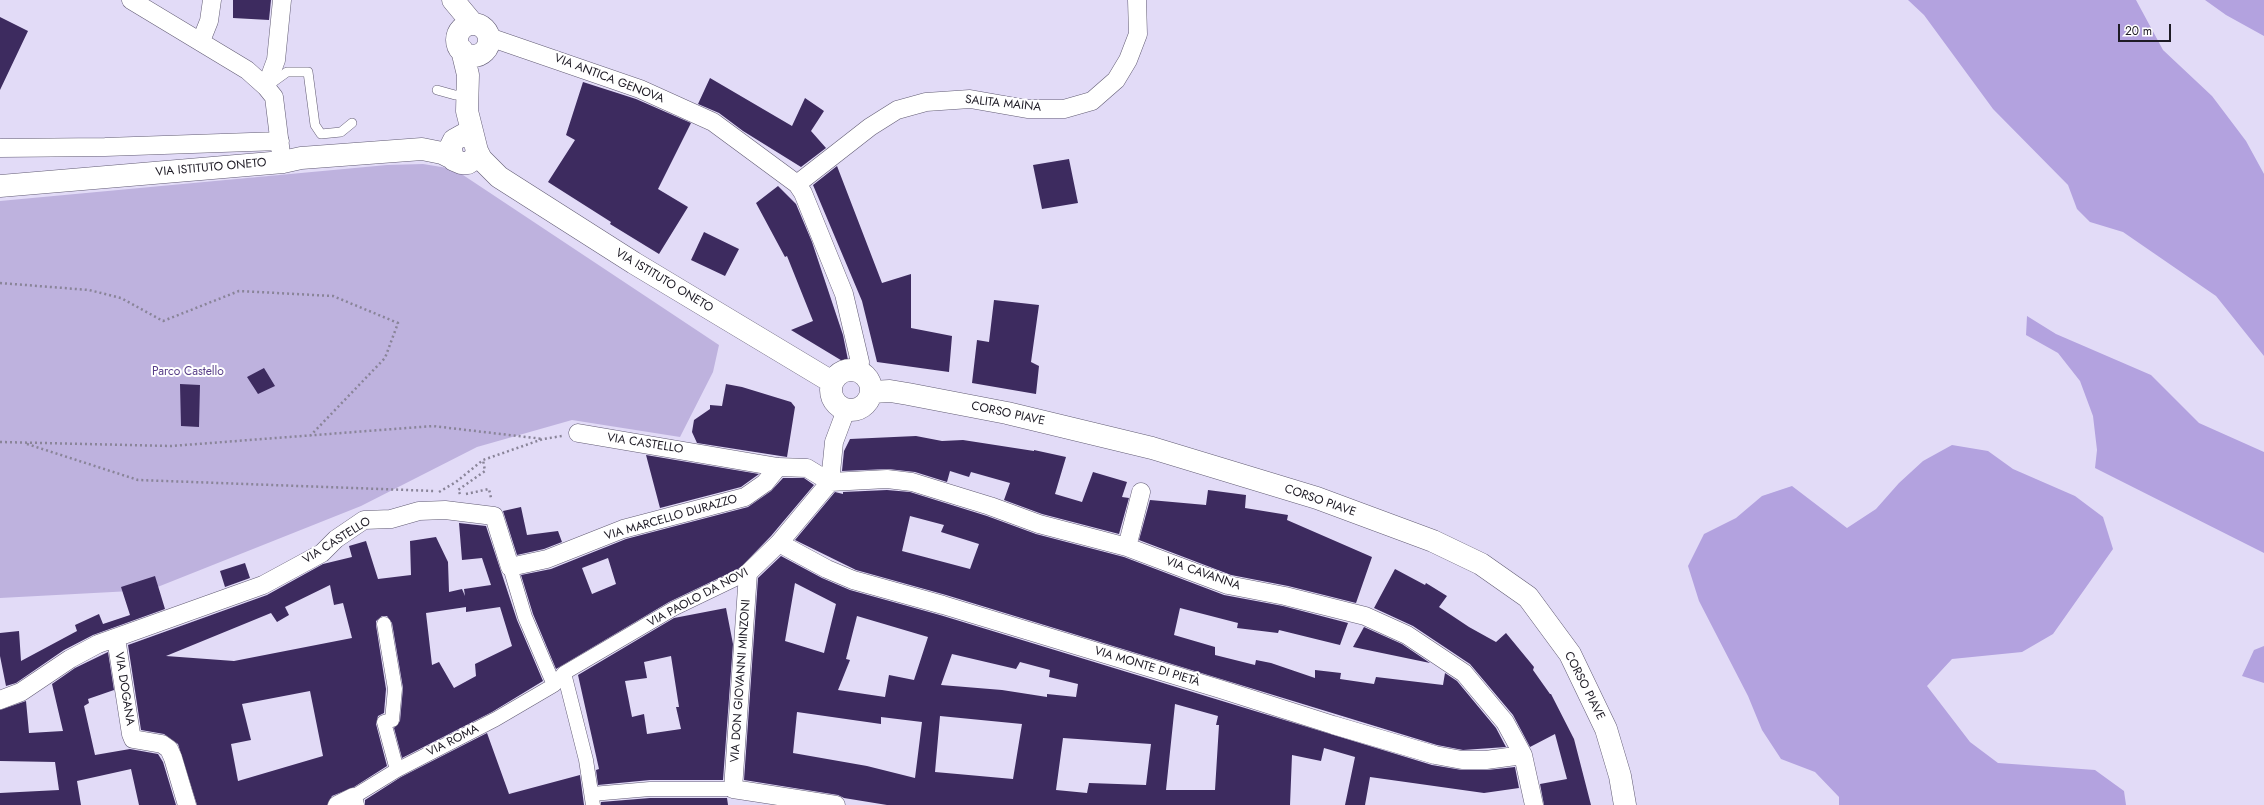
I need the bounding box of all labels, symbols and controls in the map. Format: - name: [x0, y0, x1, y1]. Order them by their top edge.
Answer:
- scale bar: [2120, 16, 2173, 42]
- text: 20 m: [2125, 22, 2152, 40]
- street label: VIA ANTICA GENOVA: [552, 51, 666, 107]
- street label: SALITA MAINA: [964, 93, 1042, 115]
- street label: VIA ISTITUTO ONETO: [155, 156, 267, 180]
- street label: VIA ISTITUTO ONETO: [613, 246, 715, 316]
- park label: Parco Castello: [152, 365, 224, 379]
- street label: CORSO PIAVE: [970, 399, 1046, 429]
- street label: VIA CASTELLO: [606, 431, 684, 457]
- street label: CORSO PIAVE: [1282, 482, 1358, 520]
- street label: VIA MARCELLO DURAZZO: [603, 492, 739, 544]
- street label: VIA CASTELLO: [301, 514, 373, 568]
- street label: VIA CAVANNA: [1164, 554, 1242, 594]
- street label: VIA PAOLO DA NOVI: [645, 565, 751, 631]
- street label: VIA DON GIOVANNI MINZONI: [728, 599, 754, 763]
- street label: VIA MONTE DI PIETÀ: [1092, 644, 1202, 690]
- street label: CORSO PIAVE: [1561, 649, 1607, 723]
- street label: VIA DOGANA: [111, 651, 137, 727]
- street label: VIA ROMA: [425, 722, 481, 760]

